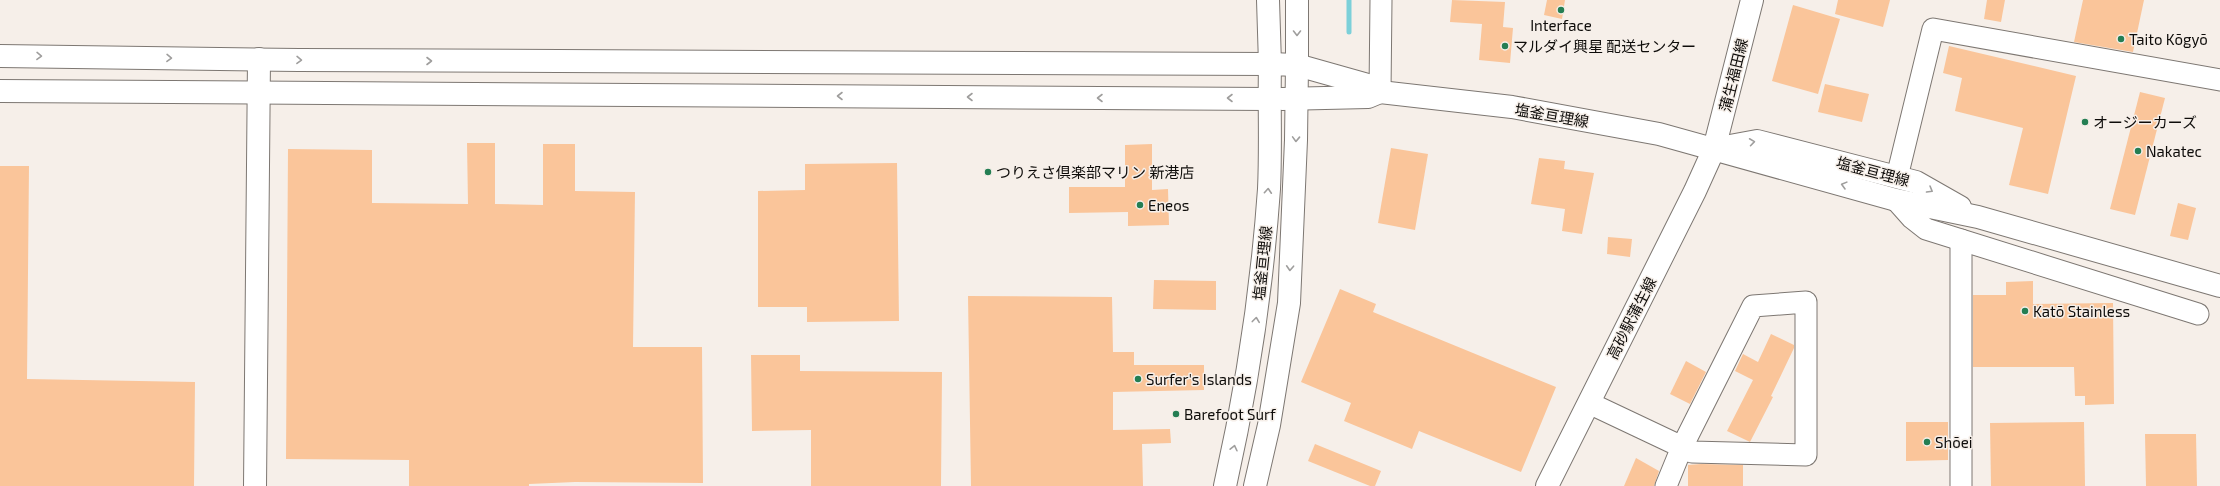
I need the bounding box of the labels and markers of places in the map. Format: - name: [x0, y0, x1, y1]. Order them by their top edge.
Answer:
- marker: Interface: [1556, 5, 1566, 15]
- place label: Interface: [1530, 16, 1592, 34]
- place label: Taito Kōgyō: [2129, 30, 2208, 48]
- marker: Taito Kōgyō: [2116, 34, 2126, 44]
- place label: マルダイ興星 配送センター: [1513, 37, 1696, 55]
- marker: マルダイ興星 配送センター: [1500, 41, 1510, 51]
- place label: オージーカーズ: [2093, 113, 2197, 131]
- marker: オージーカーズ: [2080, 117, 2090, 127]
- place label: Nakatec: [2146, 142, 2202, 160]
- marker: Nakatec: [2133, 146, 2143, 156]
- place label: つりえさ倶楽部マリン 新港店: [996, 163, 1194, 181]
- marker: つりえさ倶楽部マリン 新港店: [983, 167, 993, 177]
- place label: Eneos: [1148, 196, 1189, 214]
- marker: Eneos: [1135, 200, 1145, 210]
- place label: Katō Stainless: [2033, 302, 2130, 320]
- marker: Katō Stainless: [2020, 306, 2030, 316]
- place label: Surfer's Islands: [1146, 370, 1252, 388]
- marker: Surfer's Islands: [1133, 374, 1143, 384]
- place label: Barefoot Surf: [1184, 405, 1276, 423]
- marker: Barefoot Surf: [1171, 409, 1181, 419]
- place label: Shōei: [1935, 433, 1972, 451]
- marker: Shōei: [1922, 437, 1932, 447]

